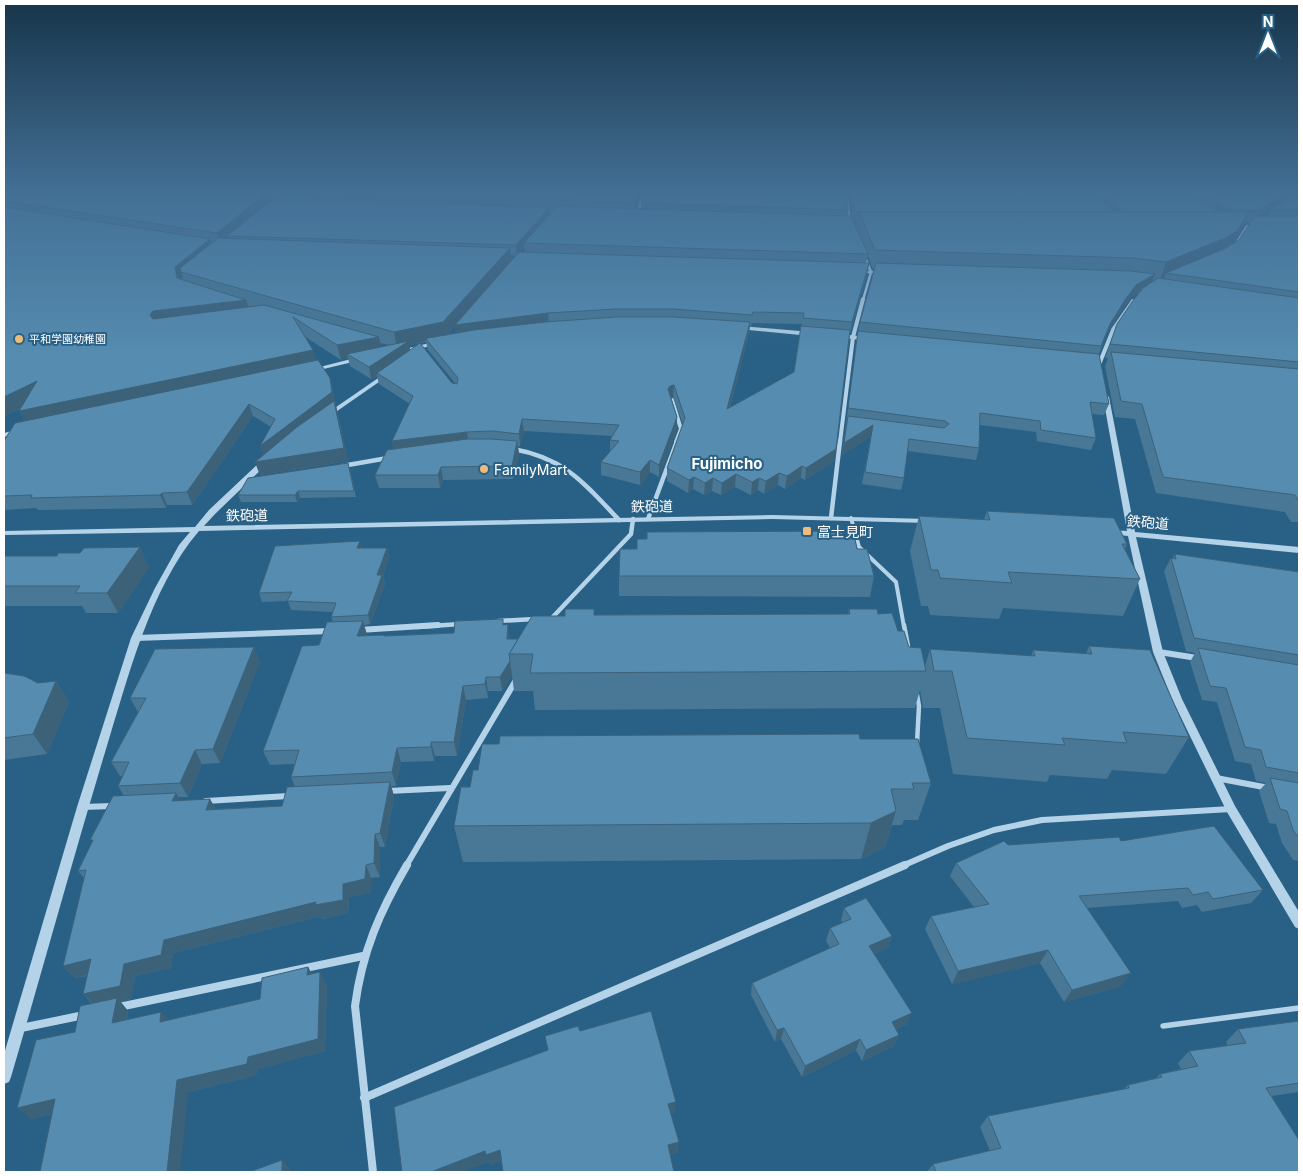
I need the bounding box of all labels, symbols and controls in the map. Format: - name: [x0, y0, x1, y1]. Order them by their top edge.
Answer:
- north arrow: [1243, 10, 1293, 60]
- text: N: [1263, 13, 1273, 30]
- place label: 平和学園幼稚園: [29, 332, 106, 346]
- marker: 平和学園幼稚園: [13, 333, 25, 345]
- district label: Fujimicho: [692, 454, 762, 473]
- place label: FamilyMart: [494, 461, 568, 478]
- marker: FamilyMart: [478, 463, 490, 475]
- street label: 鉄砲道: [631, 497, 673, 515]
- street label: 鉄砲道: [226, 506, 268, 524]
- street label: 鉄砲道: [1126, 512, 1170, 532]
- place label: 富士見町: [817, 523, 873, 540]
- marker: 富士見町: [801, 525, 813, 537]

